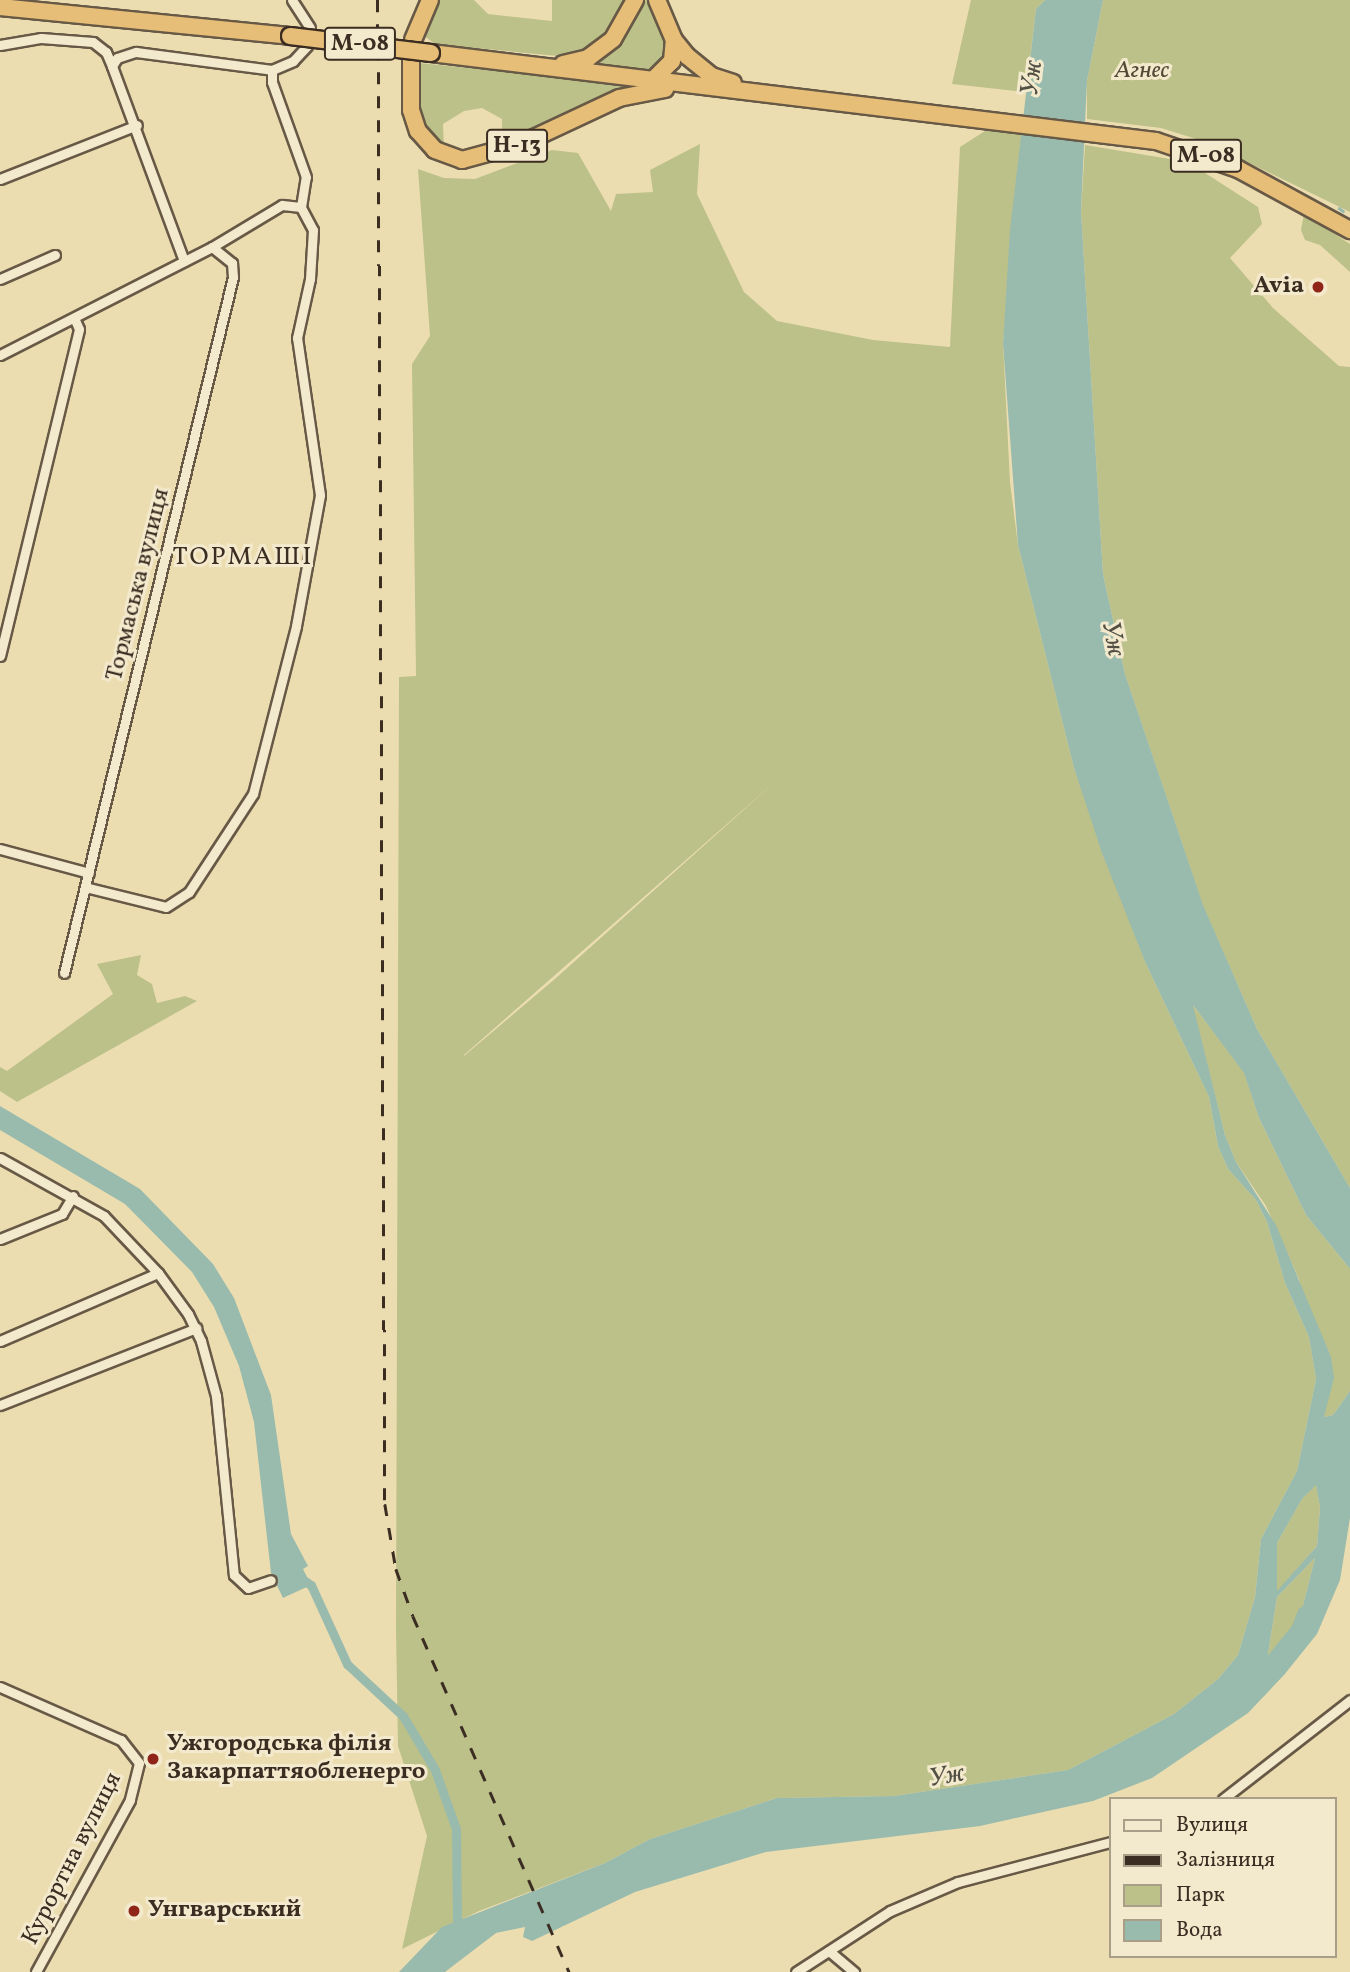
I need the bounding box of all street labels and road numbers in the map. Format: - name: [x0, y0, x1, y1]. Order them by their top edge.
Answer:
- road number: М-08: [323, 24, 397, 64]
- road number: Н-13: [486, 127, 548, 166]
- road number: М-08: [1169, 136, 1243, 176]
- street label: Тормаська вулиця: [101, 486, 177, 684]
- street label: Курортна вулиця: [17, 1768, 129, 1950]

